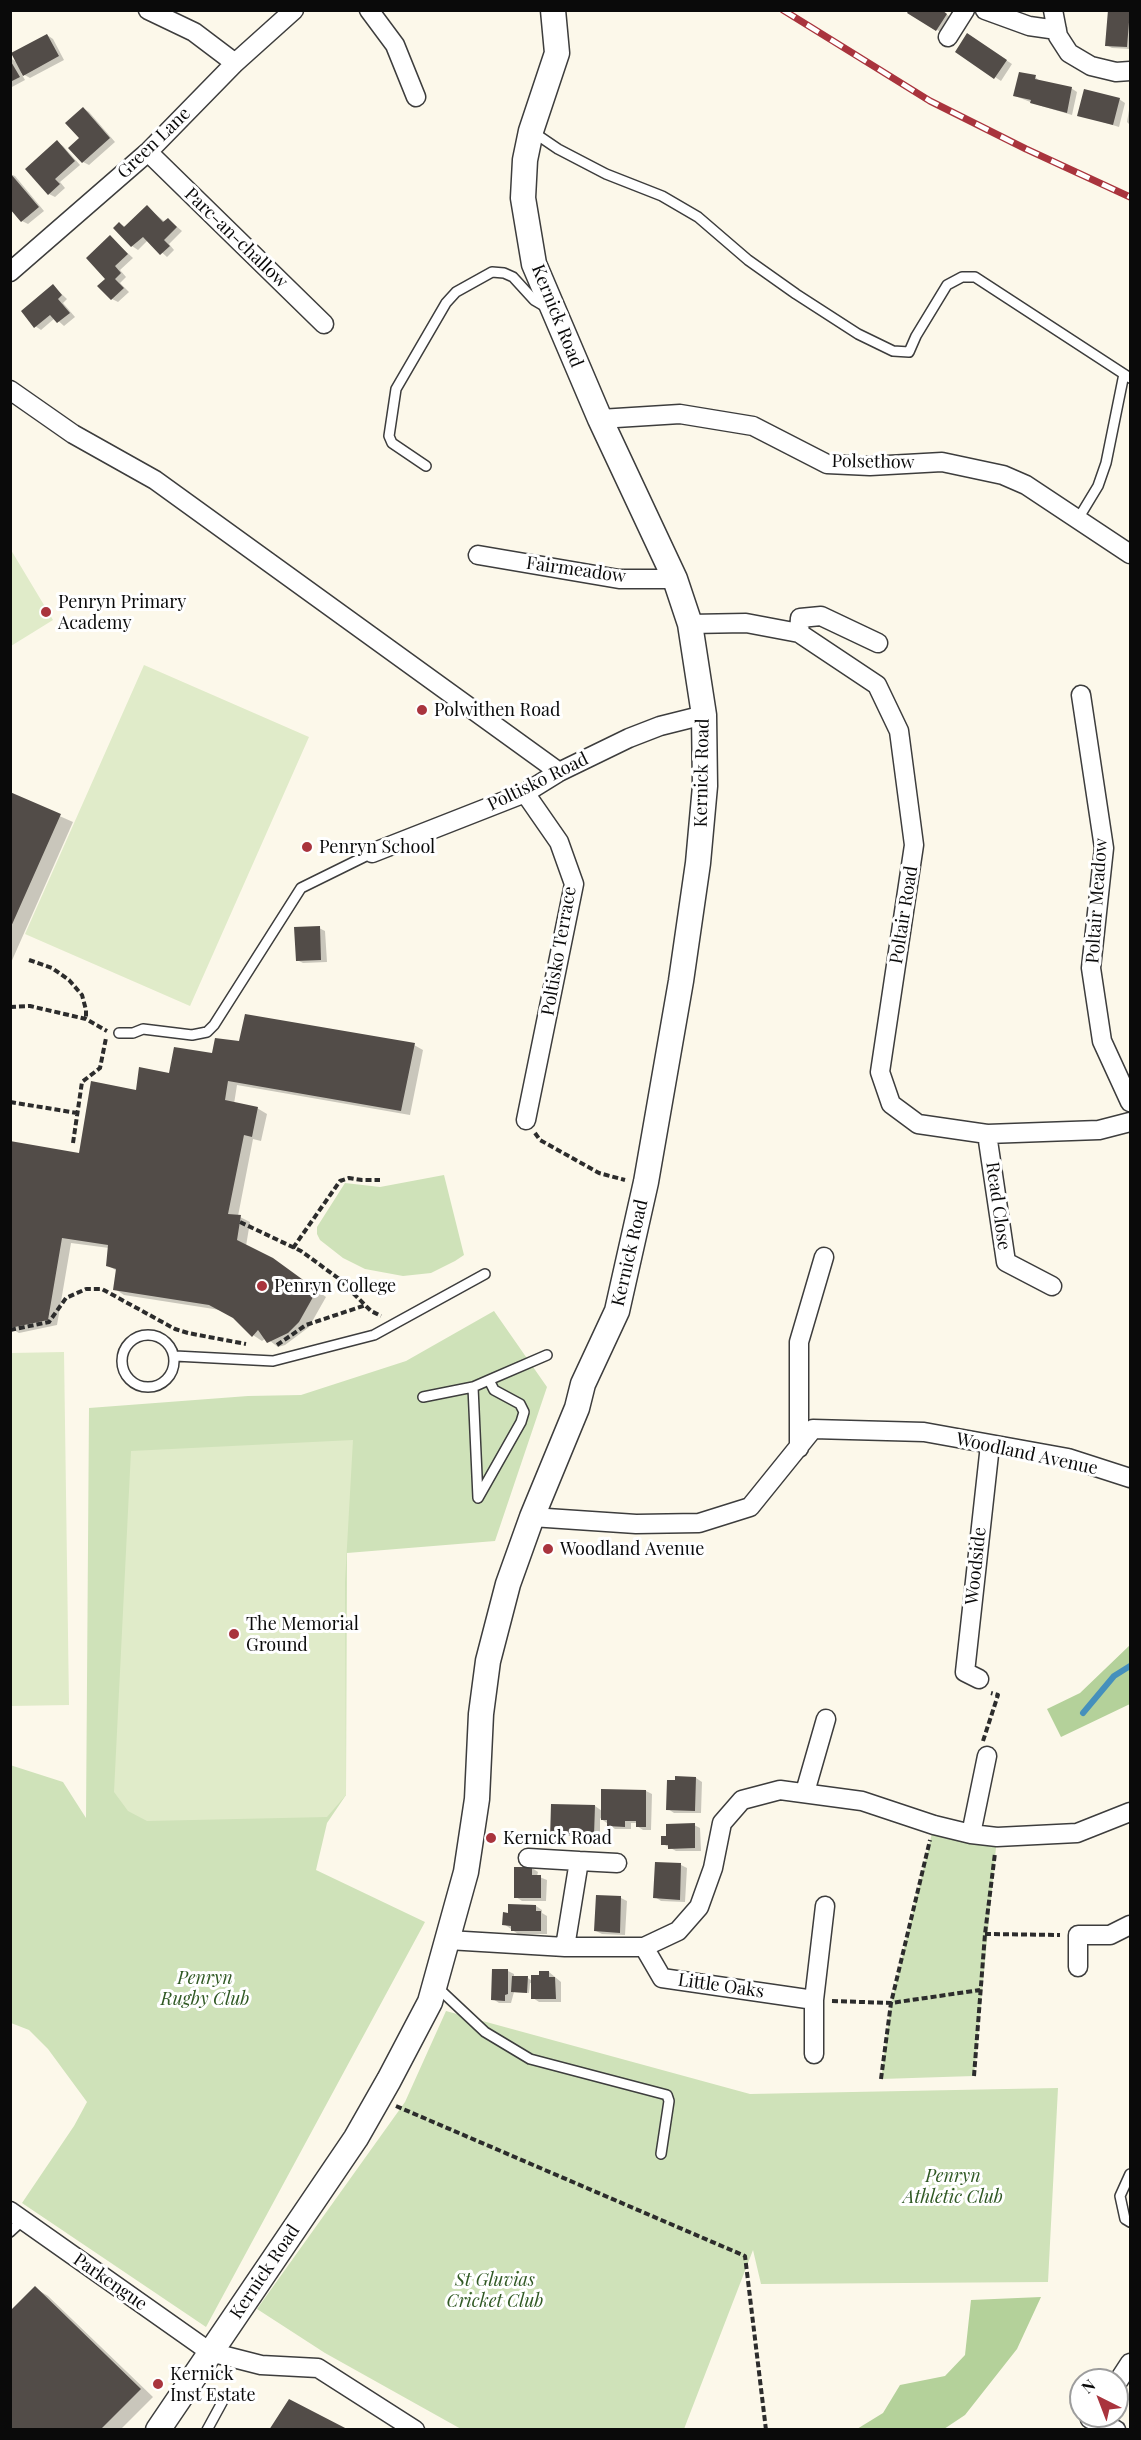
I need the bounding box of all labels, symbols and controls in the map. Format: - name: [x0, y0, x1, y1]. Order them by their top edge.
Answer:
- street label: Green Lane: [113, 103, 195, 183]
- street label: Parc-an-challow: [180, 183, 292, 293]
- street label: Kernick Road: [527, 261, 587, 371]
- street label: Polsethow: [831, 450, 915, 474]
- street label: Fairmeadow: [525, 552, 627, 588]
- place label: Penryn Primary Academy: [58, 591, 186, 634]
- marker: Penryn Primary Academy: [39, 605, 53, 619]
- place label: Polwithen Road: [434, 699, 561, 721]
- marker: Polwithen Road: [415, 703, 429, 717]
- street label: Kernick Road: [690, 718, 714, 828]
- street label: Poltisko Road: [484, 748, 592, 816]
- place label: Penryn School: [319, 836, 435, 858]
- street label: Poltair Meadow: [1082, 838, 1112, 964]
- marker: Penryn School: [300, 840, 314, 854]
- street label: Poltair Road: [886, 864, 922, 966]
- street label: Poltisko Terrace: [537, 885, 581, 1017]
- street label: Read Close: [981, 1160, 1015, 1252]
- street label: Kernick Road: [607, 1197, 653, 1309]
- place label: Penryn College: [274, 1275, 396, 1297]
- marker: Penryn College: [255, 1279, 269, 1293]
- street label: Woodland Avenue: [954, 1428, 1100, 1480]
- street label: Woodside: [961, 1526, 991, 1606]
- place label: Woodland Avenue: [560, 1538, 704, 1560]
- marker: Woodland Avenue: [541, 1542, 555, 1556]
- place label: The Memorial Ground: [246, 1613, 359, 1656]
- marker: The Memorial Ground: [227, 1627, 241, 1641]
- place label: Kernick Road: [503, 1827, 612, 1849]
- marker: Kernick Road: [484, 1831, 498, 1845]
- park label: Penryn Rugby Club: [161, 1967, 249, 2010]
- street label: Little Oaks: [677, 1969, 765, 2003]
- park label: Penryn Athletic Club: [903, 2165, 1003, 2208]
- street label: Kernick Road: [226, 2221, 304, 2323]
- street label: Parkengue: [69, 2249, 151, 2315]
- park label: St Gluvias Cricket Club: [447, 2269, 543, 2312]
- place label: Kernick Inst Estate: [170, 2363, 256, 2406]
- north arrow: [1069, 2368, 1129, 2428]
- text: N: [1077, 2374, 1099, 2397]
- marker: Kernick Inst Estate: [151, 2377, 165, 2391]

